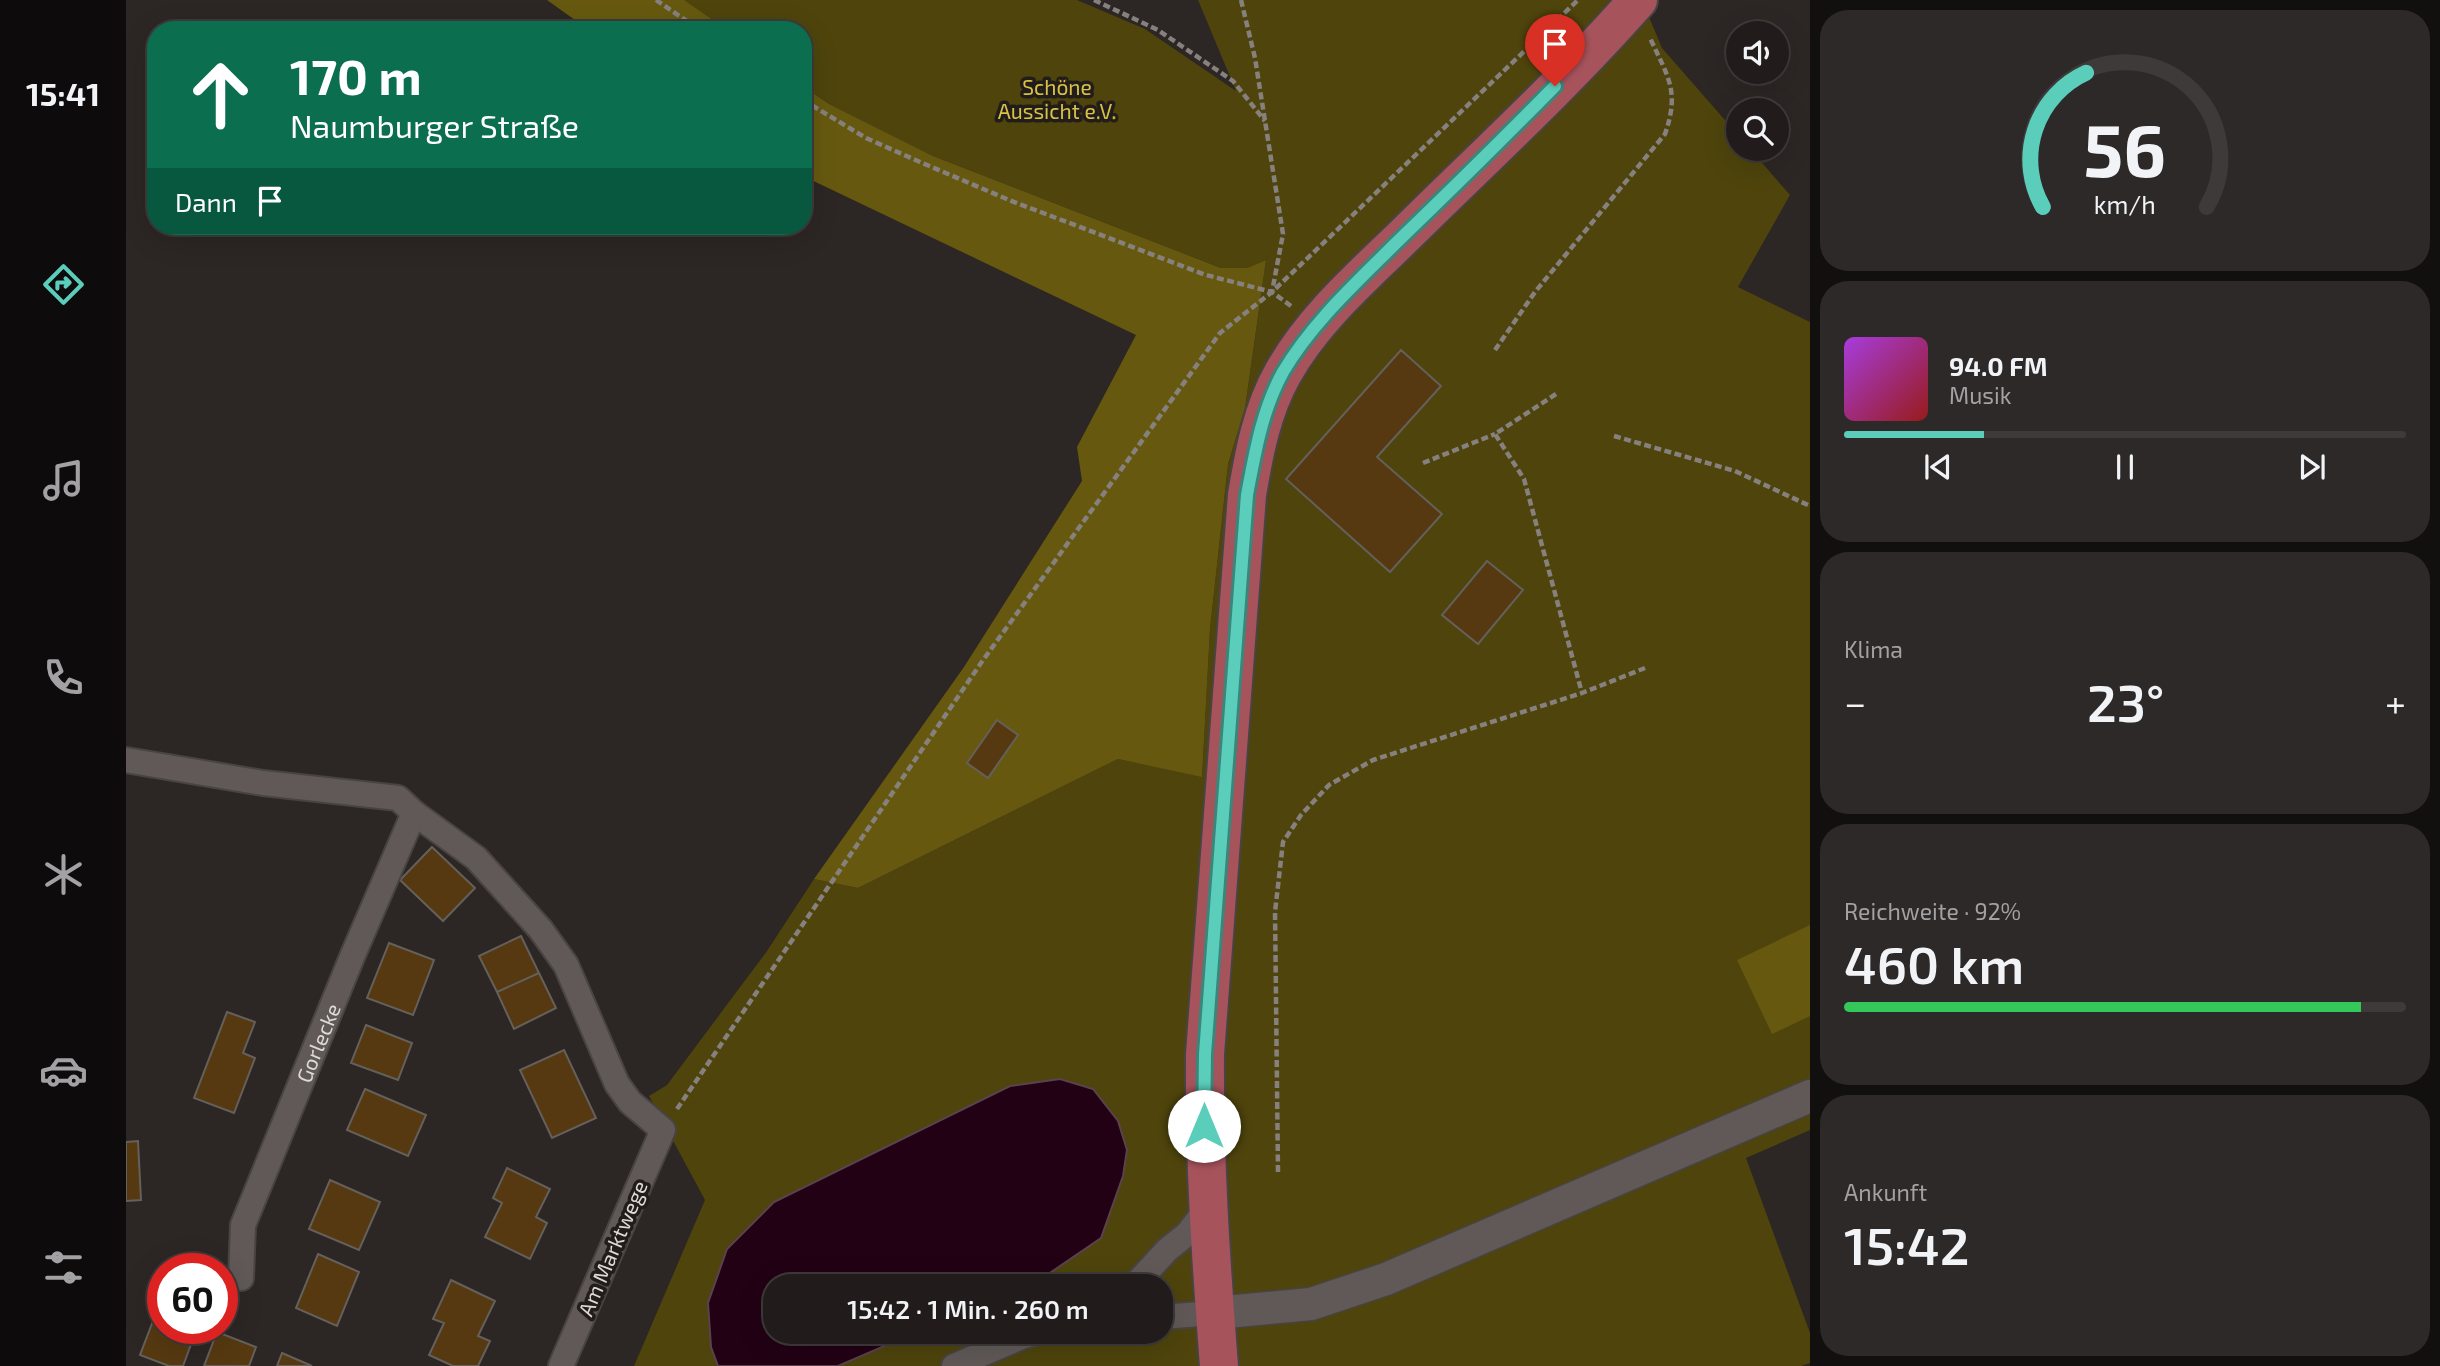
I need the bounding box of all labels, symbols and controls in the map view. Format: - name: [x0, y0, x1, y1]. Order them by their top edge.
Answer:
- pin: [1525, 14, 1585, 86]
- map controls: [1726, 21, 1789, 161]
- button: sound: [1726, 21, 1789, 84]
- icon: arrive: [1536, 25, 1574, 63]
- text: 170 m: [290, 46, 422, 105]
- icon: ahead: [175, 49, 266, 140]
- text: 15:41: [26, 74, 100, 112]
- park label: Schöne Aussicht e.V.: [998, 74, 1116, 123]
- button: search: [1726, 98, 1789, 161]
- text: 56: [2083, 104, 2167, 192]
- text: Naumburger Straße: [290, 106, 579, 144]
- icon: arrive: [251, 182, 289, 220]
- text: Dann: [175, 186, 237, 217]
- text: km/h: [2094, 188, 2156, 218]
- icon: directions: [39, 260, 88, 309]
- text: 94.0 FM: [1949, 350, 2048, 381]
- text: Musik: [1949, 381, 2011, 409]
- icon: previous: [1919, 448, 1957, 486]
- icon: pause: [2106, 448, 2144, 486]
- icon: next: [2293, 448, 2331, 486]
- icon: music: [39, 456, 88, 505]
- text: Klima: [1844, 635, 1903, 663]
- icon: phone: [39, 653, 88, 702]
- text: 23°: [2087, 670, 2164, 732]
- text: −: [1844, 679, 1866, 725]
- text: +: [2385, 679, 2406, 725]
- icon: climate: [39, 850, 88, 899]
- text: Reichweite · 92%: [1844, 897, 2021, 925]
- text: 460 km: [1844, 932, 2024, 994]
- street label: Gorlecke: [290, 999, 344, 1086]
- icon: car: [39, 1046, 88, 1095]
- position arrow: [1167, 1089, 1241, 1163]
- street label: Am Marktwege: [572, 1177, 652, 1319]
- text: Ankunft: [1844, 1178, 1927, 1206]
- text: 15:42: [1844, 1213, 1969, 1275]
- icon: filters: [39, 1243, 88, 1292]
- speed limit sign: 60: [147, 1253, 238, 1344]
- text: 15:42 · 1 Min. · 260 m: [847, 1293, 1089, 1324]

